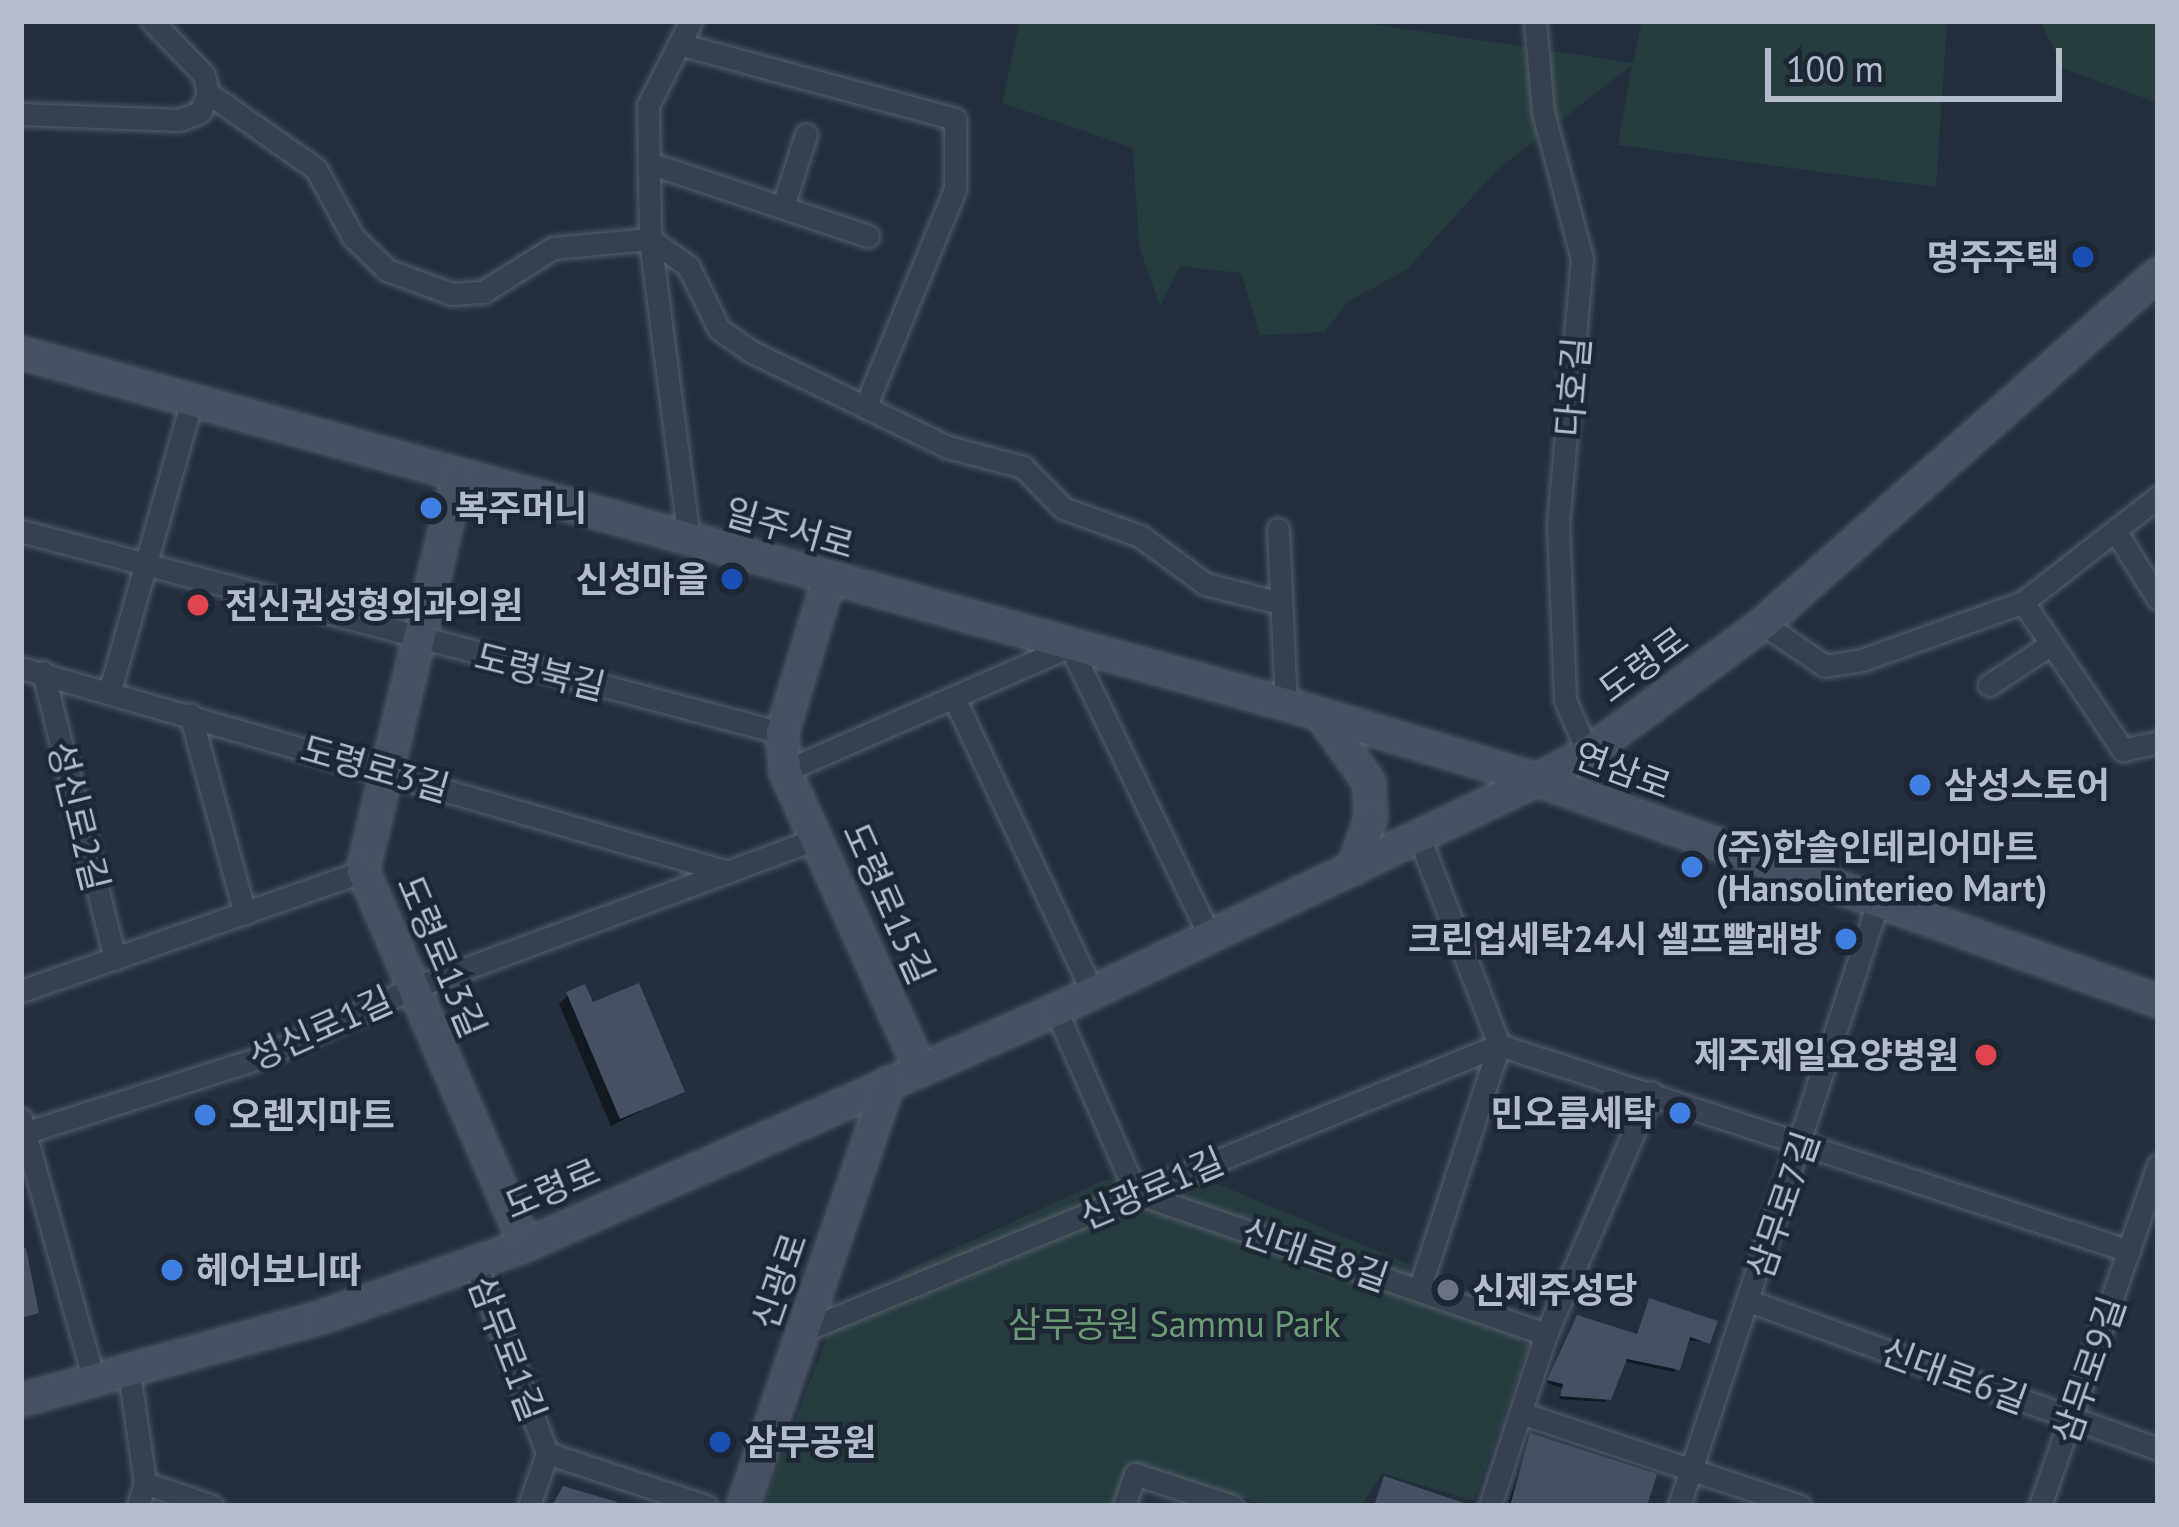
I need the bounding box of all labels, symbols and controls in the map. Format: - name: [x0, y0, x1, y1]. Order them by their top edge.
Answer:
- scale bar: [1771, 24, 2068, 98]
- text: 100 m: [1786, 45, 1884, 92]
- place label: 명주주택: [1927, 235, 2059, 279]
- marker: 명주주택: [2070, 244, 2096, 270]
- street label: 다호길: [1546, 336, 1598, 438]
- place label: 복주머니: [455, 486, 587, 530]
- street label: 일주서로: [720, 489, 860, 567]
- marker: 복주머니: [418, 495, 444, 521]
- place label: 신성마을: [576, 557, 708, 601]
- marker: 신성마을: [719, 566, 745, 592]
- place label: 전신권성형외과의원: [225, 583, 523, 627]
- marker: 전신권성형외과의원: [182, 589, 214, 621]
- street label: 도령로: [1590, 617, 1696, 711]
- street label: 도령북길: [471, 634, 609, 708]
- street label: 도령로3길: [296, 726, 454, 810]
- street label: 연삼로: [1569, 733, 1677, 807]
- street label: 성신로2길: [40, 737, 118, 895]
- place label: 삼성스토어: [1944, 763, 2110, 807]
- marker: 삼성스토어: [1907, 772, 1933, 798]
- street label: 도령로15길: [834, 816, 944, 990]
- place label: (주)한솔인테리어마트 (Hansolinterieo Mart): [1716, 824, 2047, 909]
- marker: (주)한솔인테리어마트 (Hansolinterieo Mart): [1679, 854, 1705, 880]
- street label: 도령로13길: [389, 869, 495, 1043]
- place label: 크린업세탁24시 셀프빨래방: [1408, 917, 1822, 961]
- marker: 크린업세탁24시 셀프빨래방: [1833, 926, 1859, 952]
- street label: 성신로1길: [242, 977, 398, 1079]
- place label: 제주제일요양병원: [1694, 1033, 1959, 1077]
- marker: 제주제일요양병원: [1970, 1039, 2002, 1071]
- place label: 민오름세탁: [1490, 1091, 1656, 1135]
- place label: 오렌지마트: [229, 1093, 395, 1137]
- marker: 민오름세탁: [1667, 1100, 1693, 1126]
- marker: 오렌지마트: [192, 1102, 218, 1128]
- street label: 삼무로7길: [1737, 1126, 1827, 1284]
- street label: 신광로1길: [1073, 1138, 1229, 1238]
- street label: 도령로: [498, 1149, 606, 1227]
- street label: 신대로8길: [1236, 1209, 1394, 1299]
- street label: 신광로: [742, 1227, 816, 1335]
- place label: 헤어보니따: [196, 1248, 362, 1292]
- marker: 헤어보니따: [159, 1257, 185, 1283]
- place label: 신제주성당: [1472, 1268, 1638, 1312]
- street label: 삼무로1길: [461, 1269, 555, 1427]
- marker: 신제주성당: [1435, 1277, 1461, 1303]
- street label: 삼무로9길: [2043, 1291, 2133, 1449]
- park label: 삼무공원 Sammu Park: [1008, 1302, 1340, 1346]
- street label: 신대로6길: [1875, 1329, 2033, 1421]
- place label: 삼무공원: [744, 1420, 876, 1464]
- marker: 삼무공원: [707, 1429, 733, 1455]

